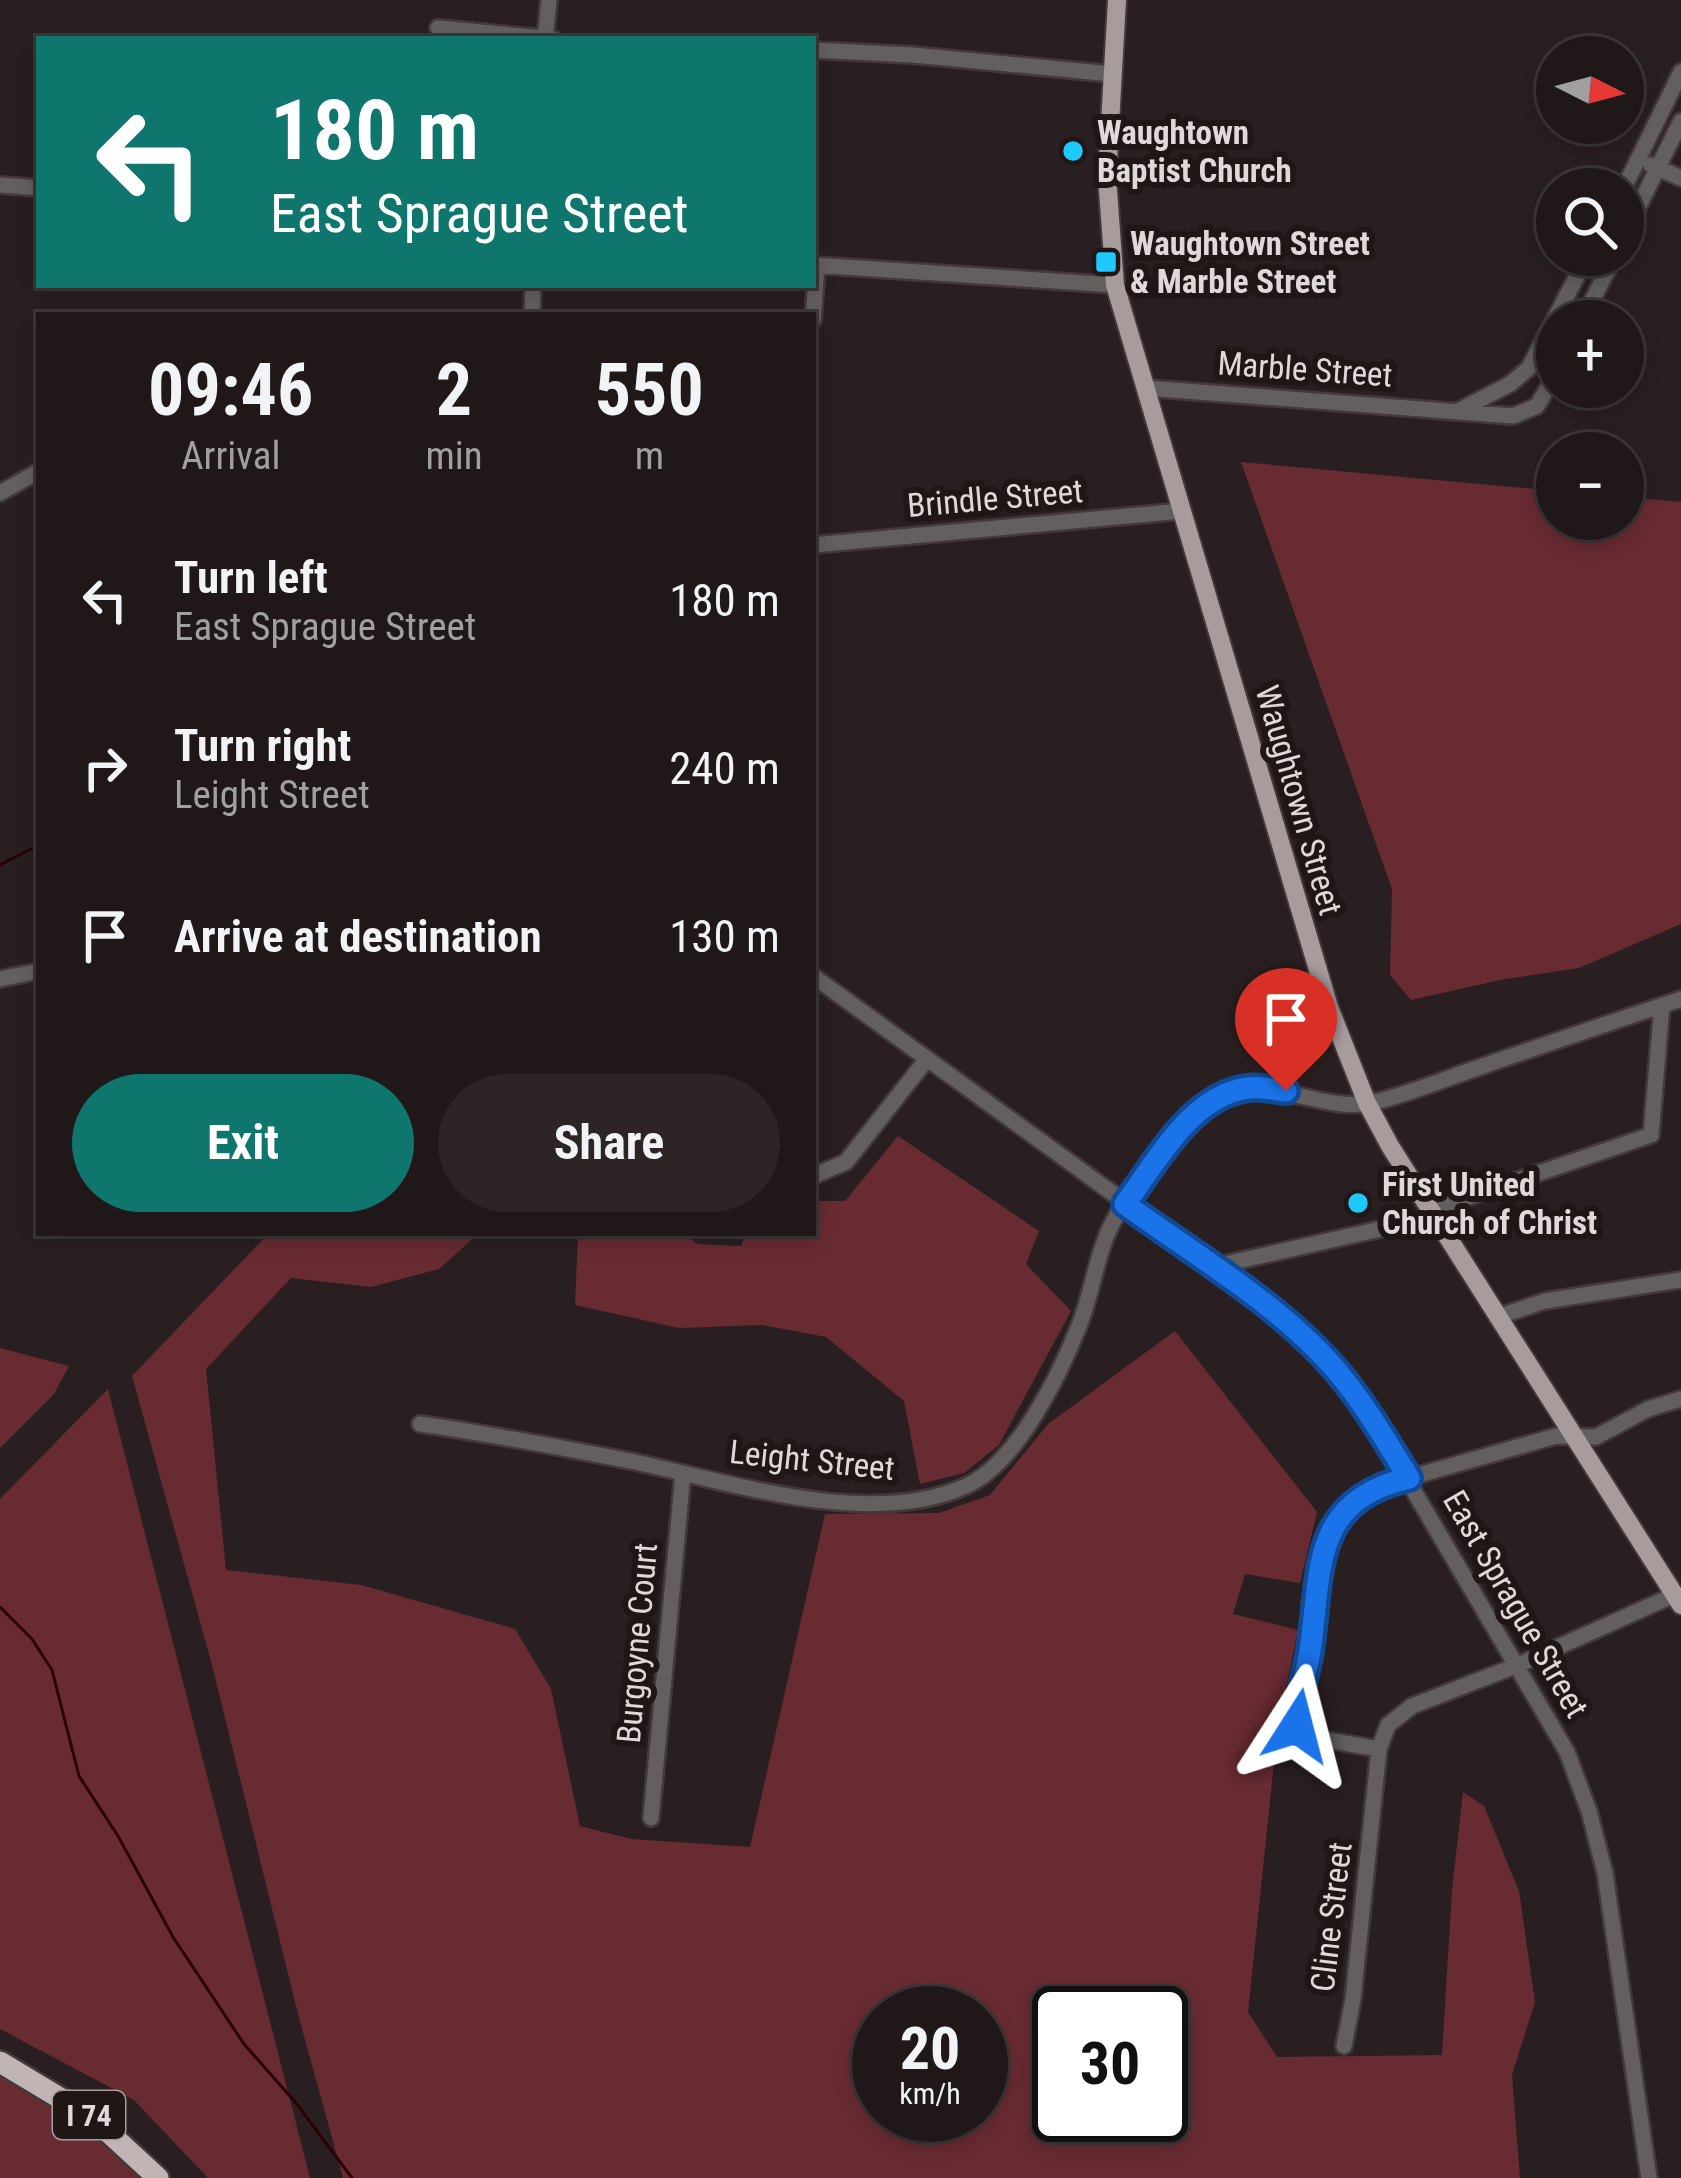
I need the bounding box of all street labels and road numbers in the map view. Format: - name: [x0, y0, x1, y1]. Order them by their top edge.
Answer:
- street label: Marble Street: [1216, 343, 1394, 395]
- street label: Brindle Street: [906, 471, 1084, 525]
- street label: Waughtown Street: [1248, 681, 1350, 919]
- street label: Leight Street: [728, 1432, 896, 1488]
- street label: East Sprague Street: [1435, 1483, 1597, 1725]
- street label: Burgoyne Court: [609, 1541, 665, 1745]
- street label: Cline Street: [1302, 1840, 1360, 1994]
- road number: I 74: [53, 2091, 125, 2139]

